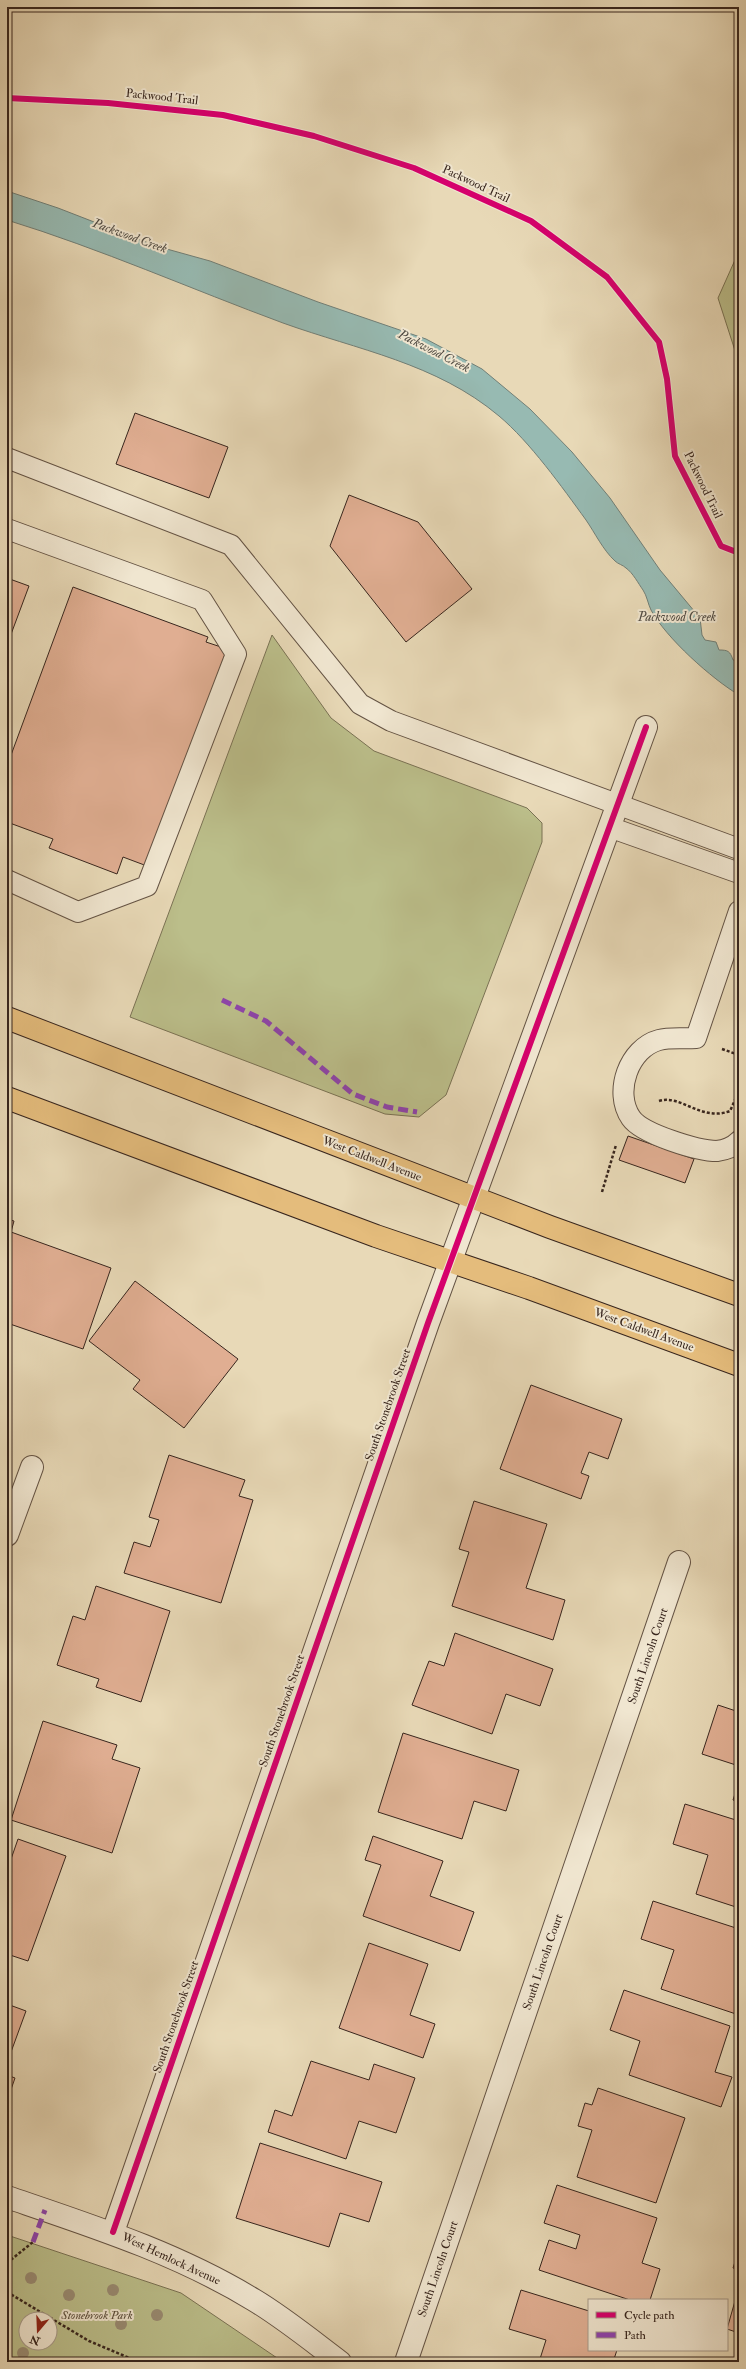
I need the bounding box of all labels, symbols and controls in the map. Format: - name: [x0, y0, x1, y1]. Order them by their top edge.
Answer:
- street label: Packwood Trail: [125, 86, 199, 108]
- street label: Packwood Trail: [440, 162, 512, 206]
- water label: Packwood Creek: [90, 215, 170, 257]
- water label: Packwood Creek: [395, 326, 473, 376]
- street label: Packwood Trail: [680, 449, 726, 521]
- water label: Packwood Creek: [637, 609, 716, 625]
- street label: West Caldwell Avenue: [319, 1133, 424, 1185]
- street label: West Caldwell Avenue: [591, 1305, 696, 1355]
- street label: South Stonebrook Street: [362, 1347, 414, 1463]
- street label: South Lincoln Court: [624, 1606, 672, 1706]
- street label: South Stonebrook Street: [256, 1653, 308, 1769]
- street label: South Lincoln Court: [519, 1912, 567, 2012]
- street label: South Stonebrook Street: [150, 1959, 202, 2075]
- street label: South Lincoln Court: [414, 2219, 462, 2319]
- street label: West Hemlock Avenue: [118, 2229, 223, 2288]
- legend: [588, 2299, 728, 2351]
- park label: Stonebrook Park: [60, 2308, 133, 2323]
- text: Cycle path: [624, 2308, 675, 2323]
- north arrow: [18, 2311, 58, 2351]
- text: Path: [624, 2328, 647, 2343]
- text: N: [27, 2332, 43, 2348]

